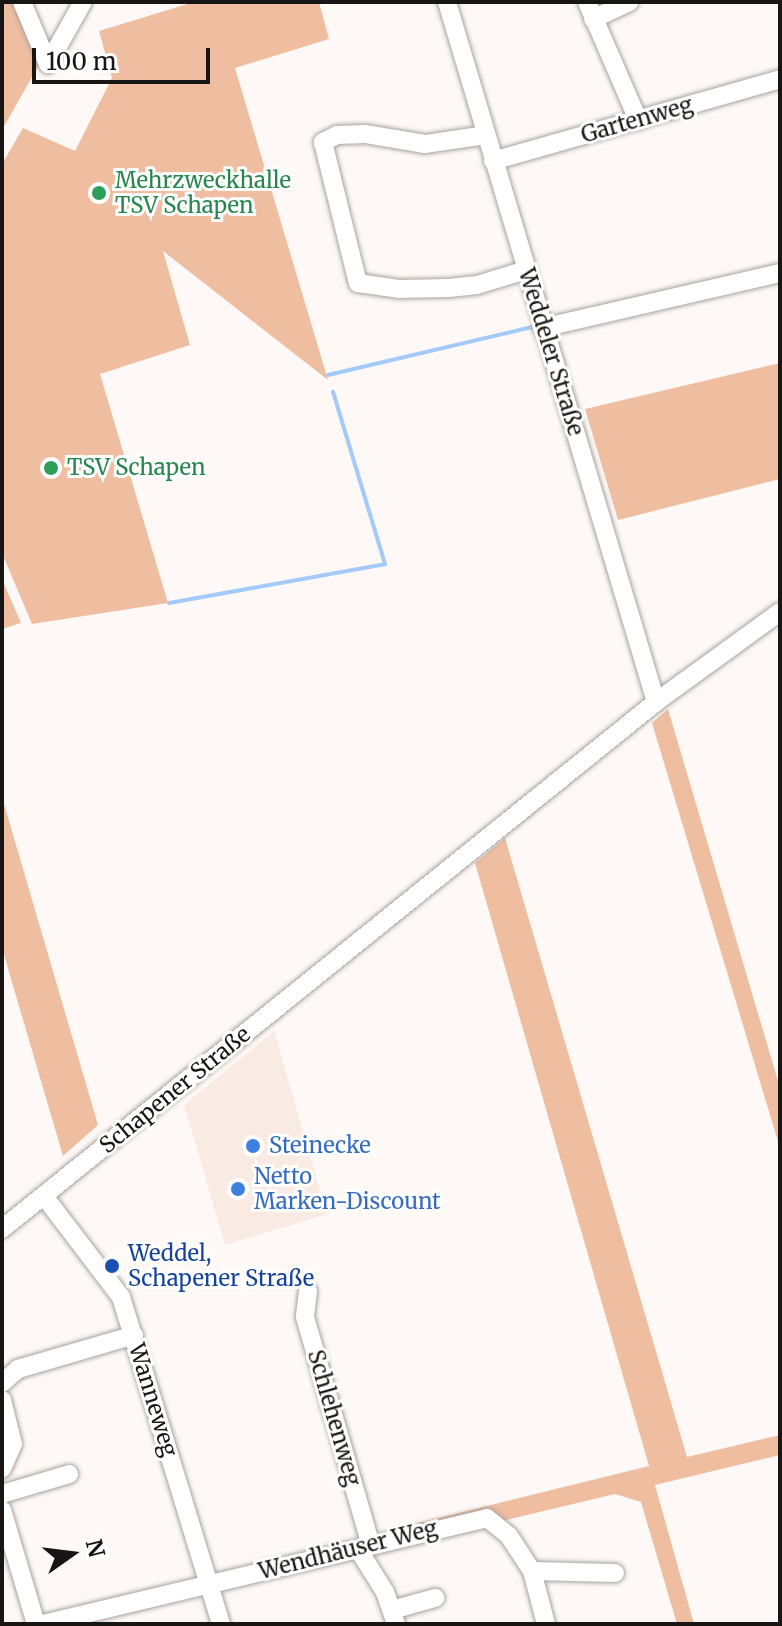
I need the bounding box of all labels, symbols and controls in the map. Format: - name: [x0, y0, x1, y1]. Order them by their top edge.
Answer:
- scale bar: [36, 32, 214, 82]
- text: 100 m: [46, 46, 116, 77]
- street label: Gartenweg: [578, 91, 696, 149]
- place label: Mehrzweckhalle TSV Schapen: [115, 167, 291, 218]
- marker: Mehrzweckhalle TSV Schapen: [90, 184, 108, 202]
- street label: Weddeler Straße: [513, 265, 589, 439]
- place label: TSV Schapen: [67, 455, 206, 481]
- marker: TSV Schapen: [42, 459, 60, 477]
- street label: Schapener Straße: [94, 1021, 256, 1159]
- place label: Steinecke: [269, 1133, 371, 1159]
- marker: Steinecke: [244, 1137, 262, 1155]
- place label: Netto Marken-Discount: [254, 1163, 441, 1214]
- marker: Netto Marken-Discount: [229, 1180, 247, 1198]
- place label: Weddel, Schapener Straße: [128, 1240, 314, 1292]
- marker: Weddel, Schapener Straße: [103, 1257, 121, 1275]
- street label: Wanneweg: [123, 1340, 183, 1460]
- street label: Schlehenweg: [302, 1347, 366, 1489]
- north arrow: [32, 1514, 112, 1594]
- street label: Wendhäuser Weg: [256, 1515, 440, 1585]
- text: N: [80, 1536, 111, 1560]

